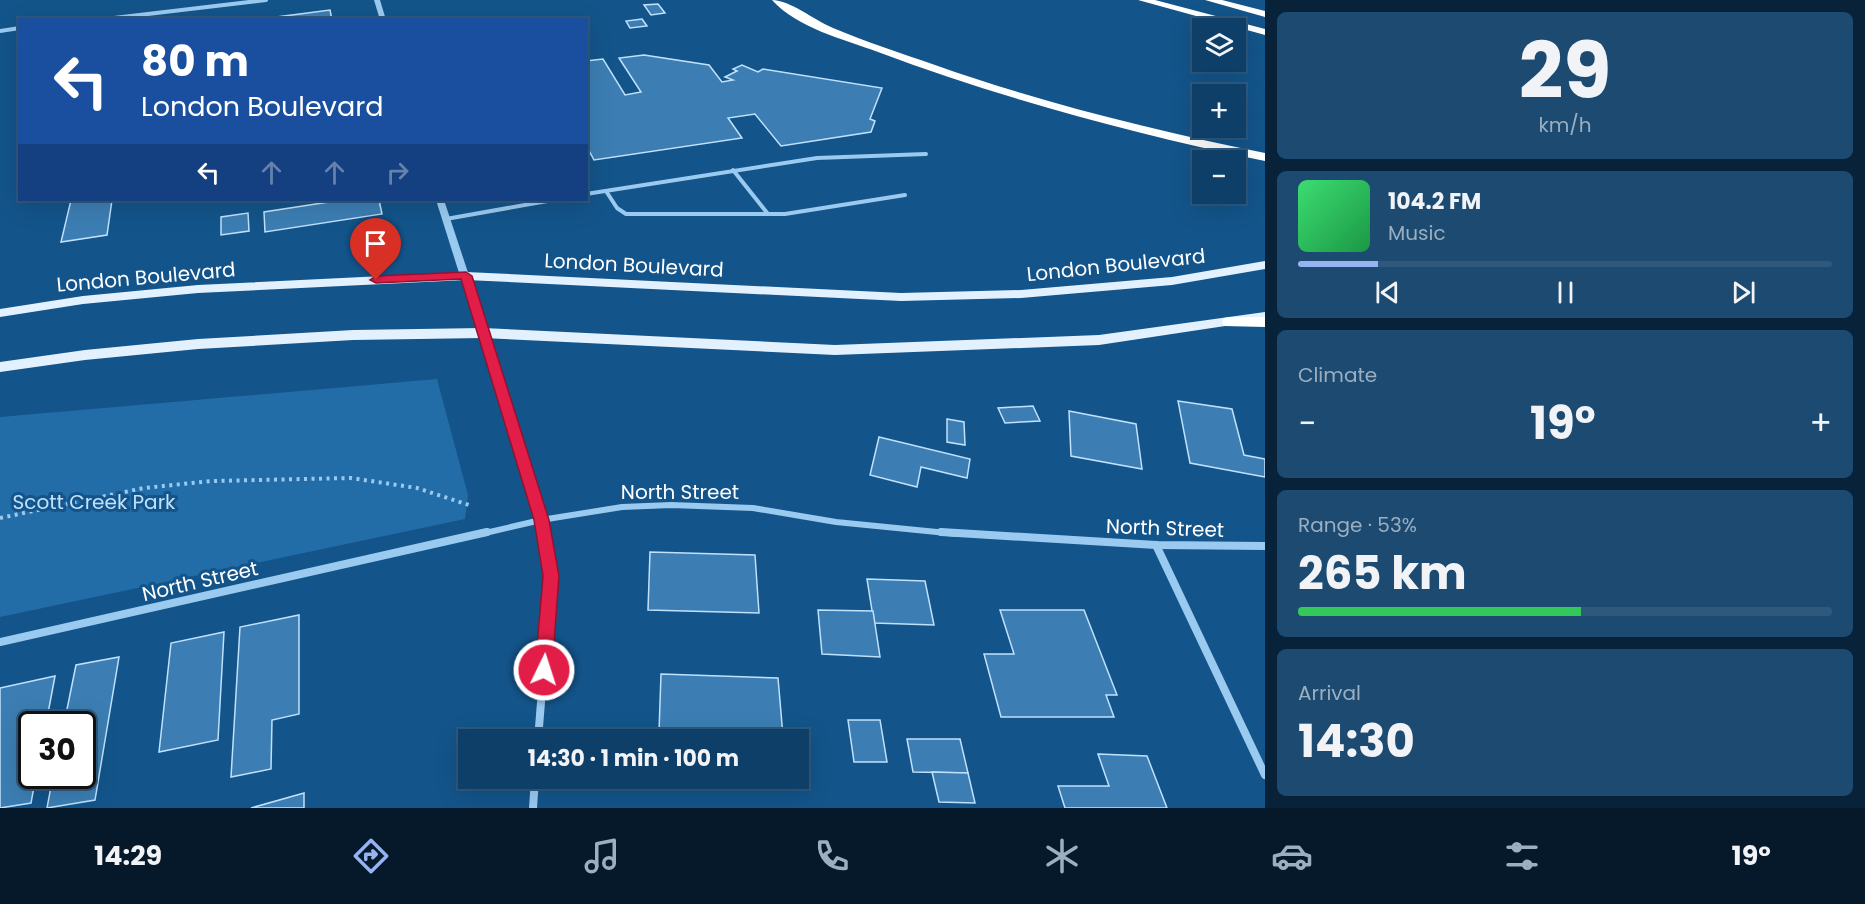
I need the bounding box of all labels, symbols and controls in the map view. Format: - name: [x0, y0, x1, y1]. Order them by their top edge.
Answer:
- text: 29: [1519, 16, 1611, 125]
- map controls: [1192, 18, 1246, 204]
- button: layers: [1192, 18, 1246, 72]
- text: 80 m: [141, 32, 249, 91]
- icon: left: [42, 42, 120, 120]
- button: +: [1192, 84, 1246, 138]
- text: London Boulevard: [141, 88, 383, 125]
- text: km/h: [1538, 111, 1592, 139]
- button: −: [1192, 150, 1246, 204]
- icon: left: [192, 156, 225, 189]
- icon: ahead: [255, 156, 288, 189]
- icon: ahead: [318, 156, 351, 189]
- icon: right: [381, 156, 414, 189]
- text: 104.2 FM: [1388, 186, 1481, 217]
- pin: [350, 218, 401, 280]
- text: Music: [1388, 219, 1446, 247]
- icon: arrive: [359, 227, 392, 260]
- street label: London Boulevard: [1025, 242, 1207, 288]
- street label: London Boulevard: [544, 246, 724, 284]
- street label: London Boulevard: [55, 255, 237, 299]
- icon: previous: [1371, 276, 1404, 309]
- icon: pause: [1549, 276, 1582, 309]
- icon: next: [1727, 276, 1760, 309]
- text: Climate: [1298, 361, 1377, 389]
- text: 19°: [1530, 392, 1596, 455]
- text: −: [1298, 400, 1316, 447]
- text: +: [1809, 400, 1832, 447]
- street label: North Street: [621, 478, 739, 506]
- park label: Scott Creek Park: [13, 488, 176, 516]
- text: Range · 53%: [1298, 511, 1417, 539]
- street label: North Street: [1105, 512, 1225, 544]
- text: 265 km: [1298, 542, 1467, 605]
- street label: North Street: [139, 554, 261, 608]
- position arrow: [512, 638, 576, 702]
- text: Arrival: [1298, 679, 1361, 707]
- text: 14:30: [1298, 710, 1415, 773]
- speed limit sign: 30: [18, 711, 96, 789]
- text: 14:30 · 1 min · 100 m: [528, 743, 739, 774]
- icon: directions: [350, 835, 392, 877]
- icon: music: [581, 835, 623, 877]
- icon: phone: [811, 835, 853, 877]
- icon: climate: [1041, 835, 1083, 877]
- icon: car: [1271, 835, 1313, 877]
- icon: filters: [1501, 835, 1543, 877]
- text: 14:29: [94, 837, 162, 874]
- text: 19°: [1732, 837, 1771, 874]

